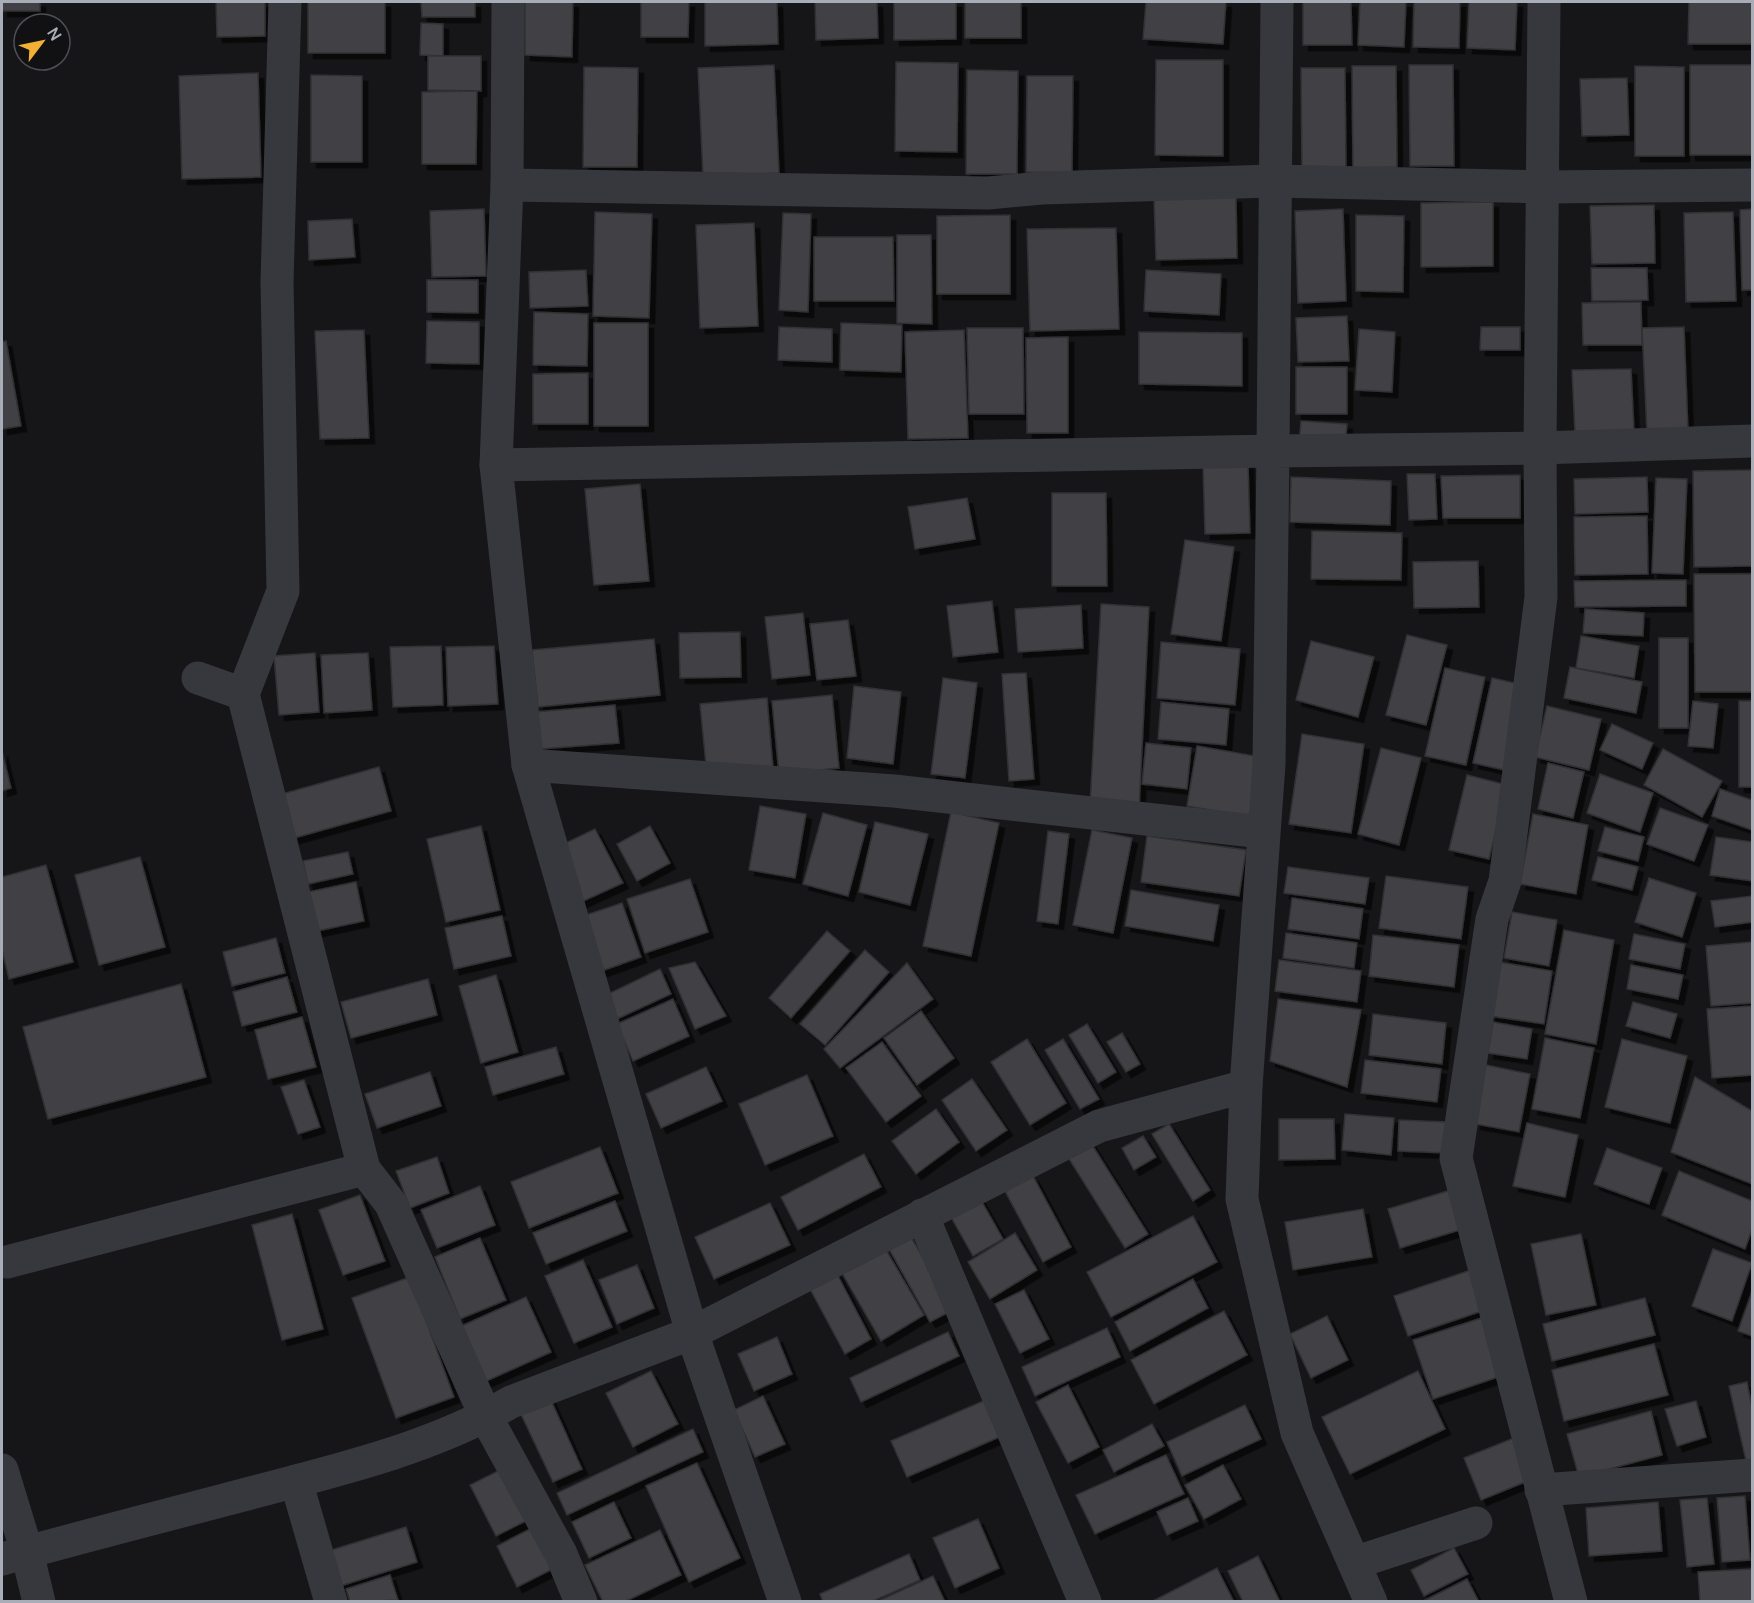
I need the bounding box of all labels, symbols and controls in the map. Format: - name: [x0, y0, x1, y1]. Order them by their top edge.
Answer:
- north arrow: [12, 12, 72, 72]
- text: N: [42, 23, 67, 45]

